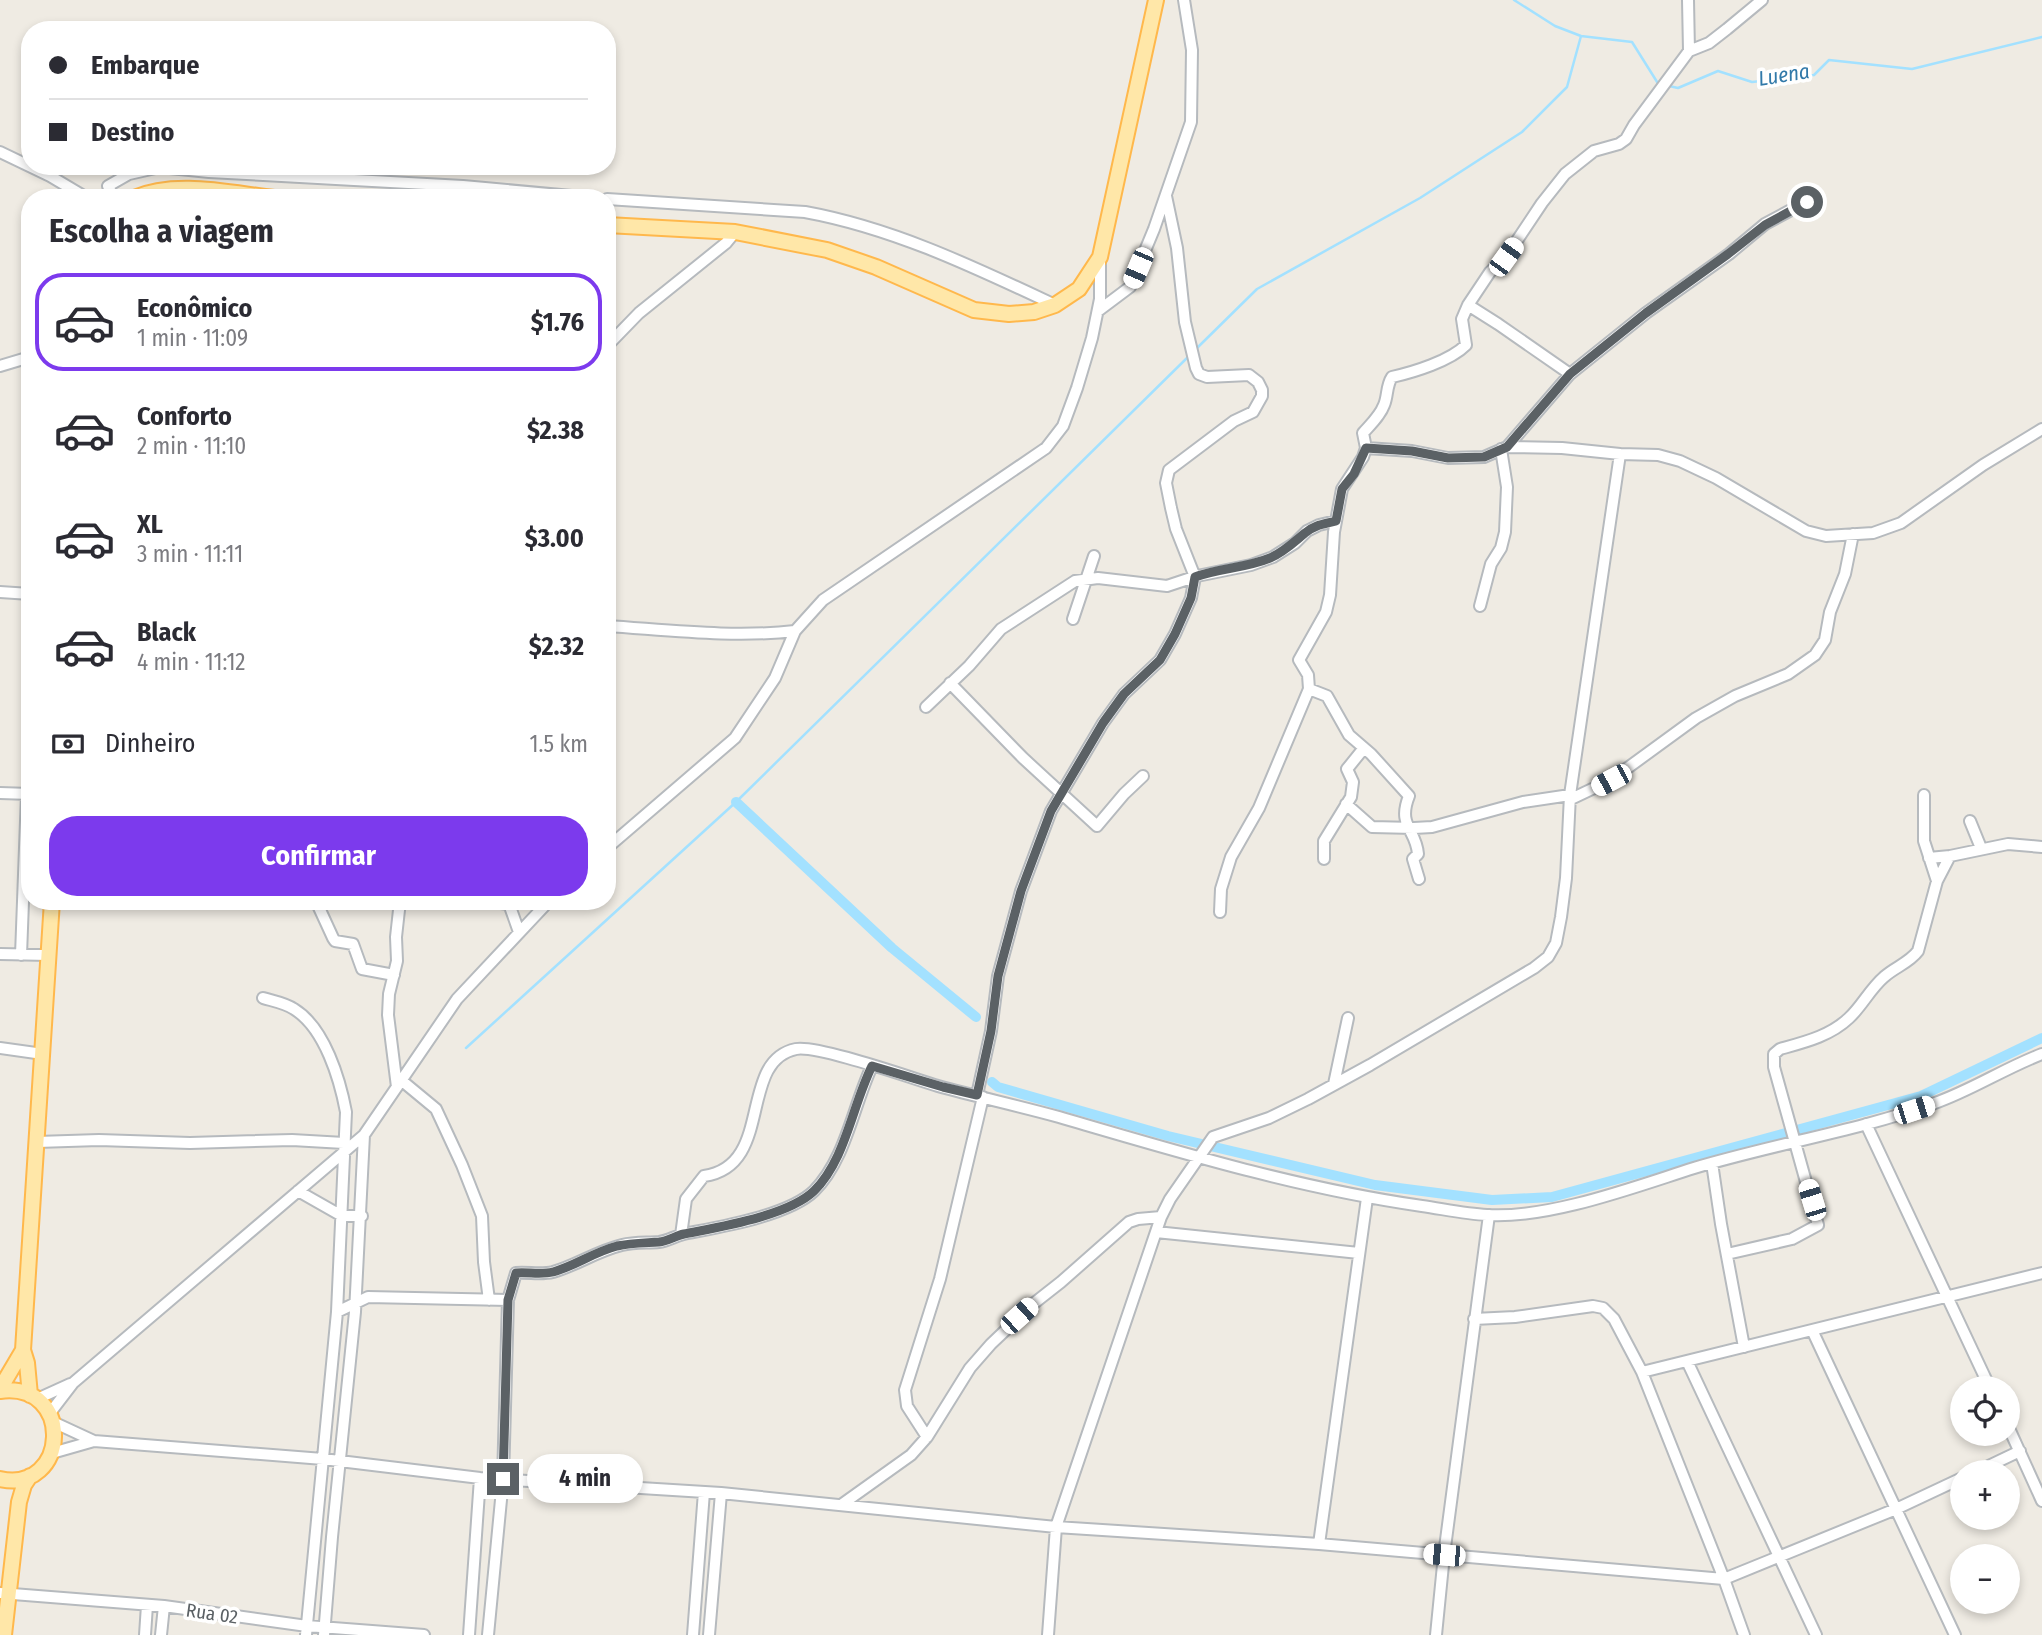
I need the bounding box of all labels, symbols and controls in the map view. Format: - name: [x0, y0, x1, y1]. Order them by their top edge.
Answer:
- text: Embarque: [91, 50, 199, 81]
- water label: Luena: [1756, 58, 1812, 92]
- text: Destino: [91, 117, 174, 148]
- route start: [1791, 186, 1823, 218]
- text: Escolha a viagem: [49, 212, 274, 250]
- car: [1486, 234, 1527, 280]
- car: [1121, 245, 1156, 291]
- icon: car: [53, 291, 116, 354]
- text: Econômico: [137, 293, 252, 324]
- text: $1.76: [531, 307, 584, 338]
- text: 1 min · 11:09: [137, 324, 248, 352]
- icon: car: [53, 399, 116, 462]
- text: Conforto: [137, 401, 232, 432]
- text: $2.38: [527, 415, 584, 446]
- text: 2 min · 11:10: [137, 432, 246, 460]
- icon: car: [53, 507, 116, 570]
- text: XL: [137, 509, 163, 540]
- text: $3.00: [525, 523, 584, 554]
- text: 3 min · 11:11: [137, 540, 243, 568]
- icon: car: [53, 615, 116, 678]
- text: Black: [137, 617, 196, 648]
- text: $2.32: [529, 631, 584, 662]
- text: 4 min · 11:12: [137, 648, 246, 676]
- icon: cash: [49, 725, 87, 763]
- text: Dinheiro: [105, 728, 195, 759]
- text: 1.5 km: [530, 730, 588, 758]
- car: [1588, 761, 1635, 799]
- button: Confirmar: [49, 816, 588, 896]
- car: [1891, 1094, 1938, 1126]
- car: [1796, 1177, 1829, 1223]
- car: [997, 1294, 1042, 1338]
- map controls: [1950, 1376, 2020, 1614]
- button: locate: [1950, 1376, 2020, 1446]
- callout: 4 min: [528, 1454, 643, 1504]
- button: +: [1950, 1460, 2020, 1530]
- route end: [487, 1463, 519, 1495]
- text: 4 min: [559, 1464, 611, 1492]
- car: [1423, 1543, 1466, 1567]
- button: −: [1950, 1544, 2020, 1614]
- street label: Rua 02: [185, 1598, 239, 1629]

